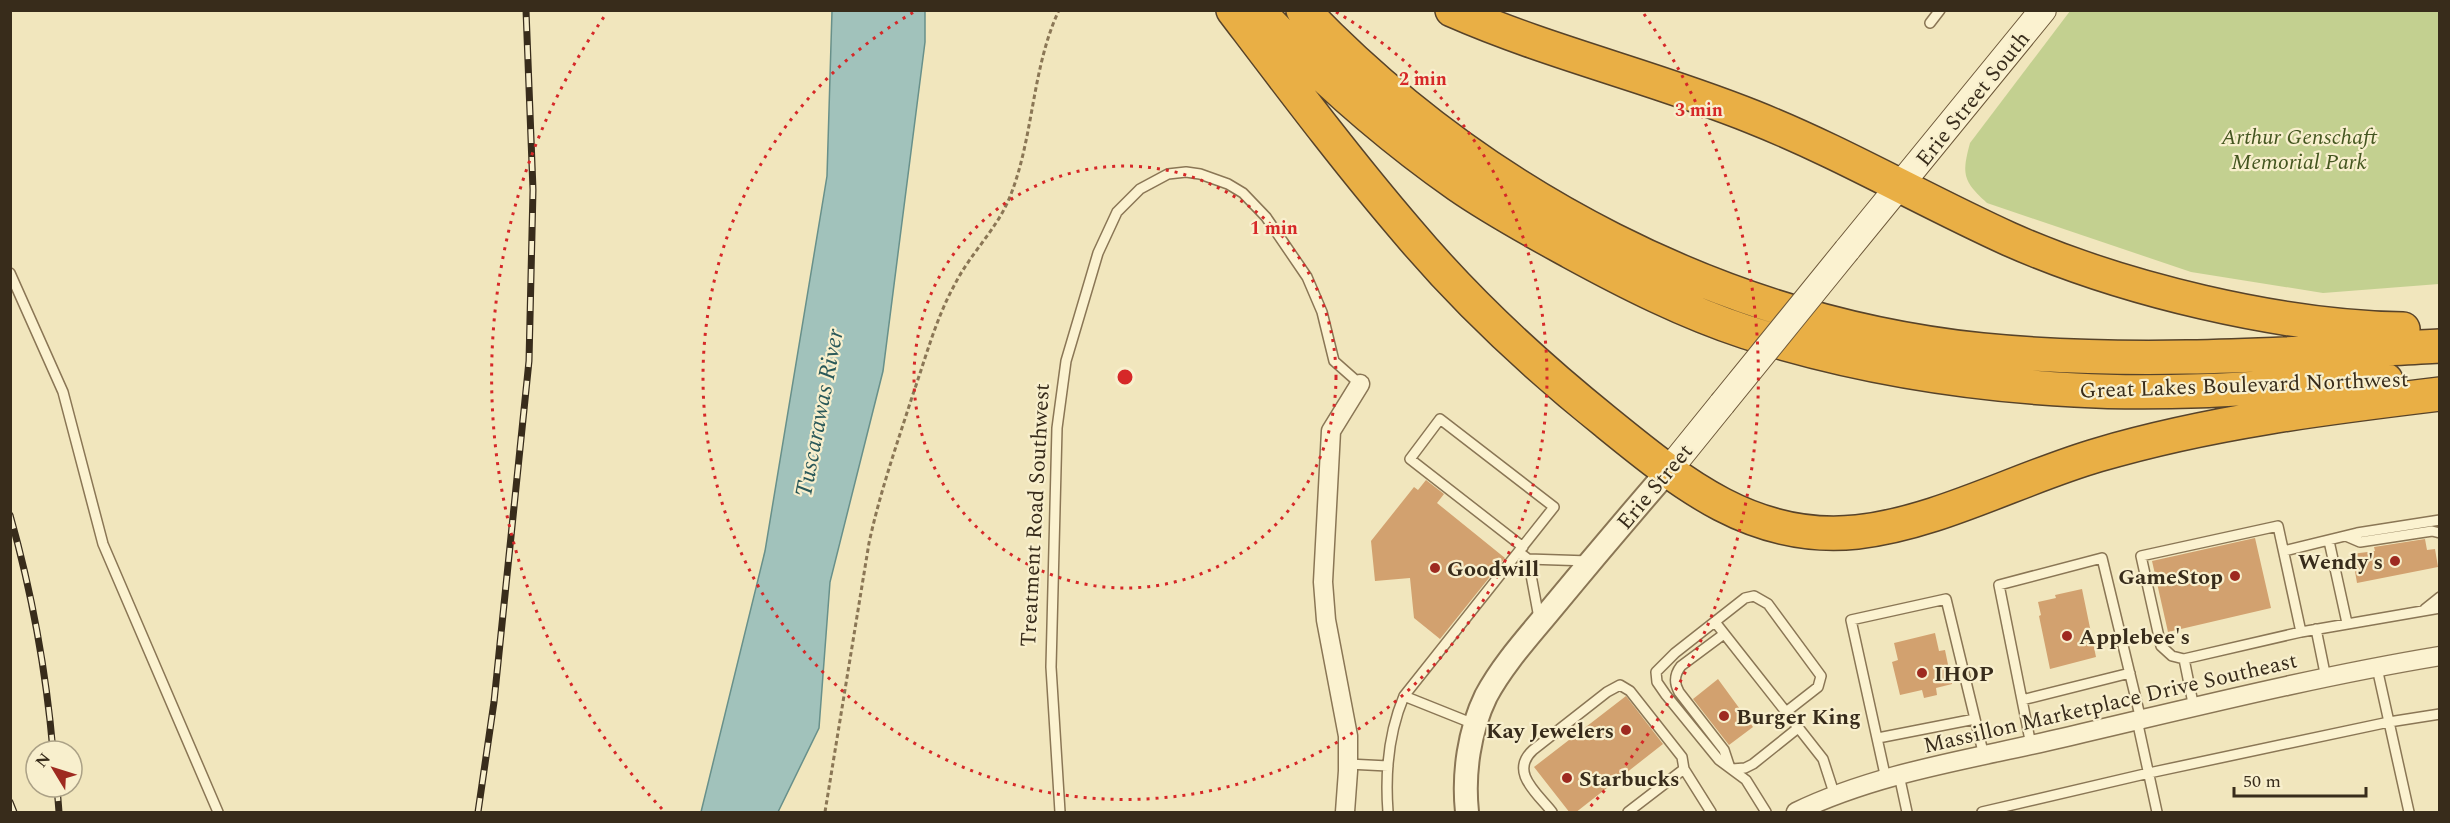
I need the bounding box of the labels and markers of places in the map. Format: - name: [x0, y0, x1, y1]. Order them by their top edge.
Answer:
- centre of rings: [1115, 367, 1135, 387]
- place label: Wendy's: [2298, 546, 2383, 579]
- place label: Goodwill: [1447, 553, 1539, 586]
- marker: Wendy's: [2388, 554, 2402, 568]
- marker: Goodwill: [1428, 561, 1442, 575]
- place label: GameStop: [2118, 561, 2223, 594]
- marker: GameStop: [2228, 569, 2242, 583]
- place label: Applebee's: [2079, 621, 2190, 654]
- marker: Applebee's: [2060, 629, 2074, 643]
- place label: IHOP: [1934, 658, 1994, 691]
- marker: IHOP: [1915, 666, 1929, 680]
- place label: Burger King: [1736, 701, 1861, 734]
- marker: Burger King: [1717, 709, 1731, 723]
- place label: Kay Jewelers: [1486, 715, 1614, 748]
- marker: Kay Jewelers: [1619, 723, 1633, 737]
- place label: Starbucks: [1579, 763, 1680, 796]
- marker: Starbucks: [1560, 771, 1574, 785]

